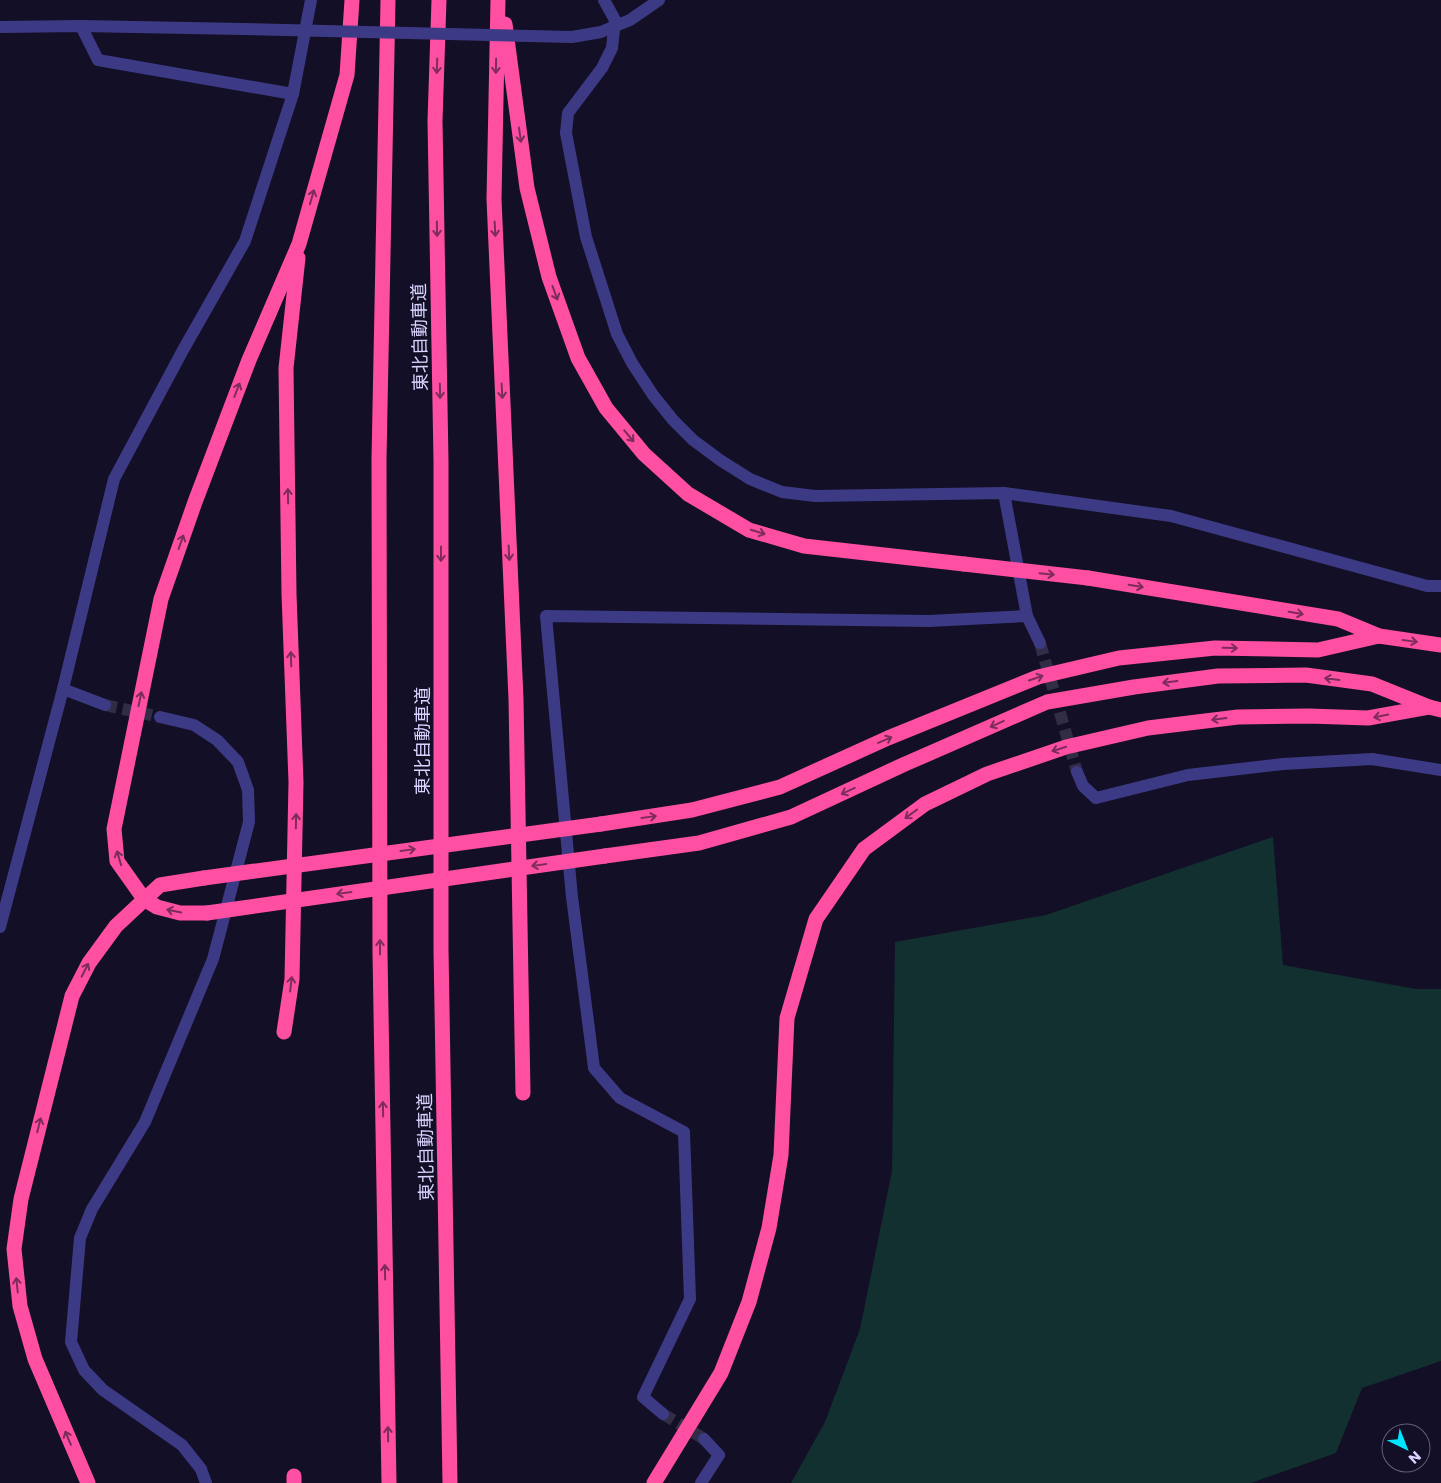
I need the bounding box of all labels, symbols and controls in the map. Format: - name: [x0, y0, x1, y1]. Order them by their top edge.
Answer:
- one-way arrow: [432, 58, 442, 74]
- one-way arrow: [492, 58, 501, 74]
- one-way arrow: [515, 127, 525, 143]
- one-way arrow: [308, 190, 318, 206]
- one-way arrow: [432, 220, 442, 236]
- one-way arrow: [490, 220, 500, 236]
- street label: 東北自動車道: [406, 283, 433, 391]
- one-way arrow: [551, 285, 560, 301]
- one-way arrow: [233, 382, 242, 398]
- one-way arrow: [435, 382, 445, 399]
- one-way arrow: [497, 382, 507, 399]
- one-way arrow: [624, 429, 635, 442]
- one-way arrow: [283, 489, 293, 505]
- one-way arrow: [750, 528, 766, 538]
- one-way arrow: [177, 535, 186, 550]
- one-way arrow: [436, 545, 446, 561]
- one-way arrow: [505, 545, 514, 561]
- one-way arrow: [1039, 569, 1055, 578]
- one-way arrow: [1128, 581, 1144, 591]
- one-way arrow: [1288, 608, 1304, 618]
- one-way arrow: [1402, 636, 1418, 646]
- one-way arrow: [1222, 643, 1238, 653]
- one-way arrow: [287, 651, 296, 667]
- one-way arrow: [1028, 673, 1044, 683]
- one-way arrow: [1324, 674, 1340, 684]
- one-way arrow: [1163, 677, 1179, 687]
- street label: 東北自動車道: [410, 687, 435, 795]
- one-way arrow: [136, 691, 146, 707]
- one-way arrow: [1373, 711, 1389, 721]
- one-way arrow: [1211, 714, 1227, 724]
- one-way arrow: [990, 720, 1005, 730]
- one-way arrow: [877, 734, 892, 744]
- one-way arrow: [1052, 745, 1068, 754]
- one-way arrow: [841, 786, 856, 796]
- one-way arrow: [905, 809, 918, 820]
- one-way arrow: [641, 812, 657, 822]
- one-way arrow: [291, 813, 300, 829]
- one-way arrow: [400, 845, 416, 855]
- one-way arrow: [113, 850, 123, 866]
- one-way arrow: [531, 861, 547, 871]
- one-way arrow: [336, 889, 352, 899]
- one-way arrow: [166, 906, 182, 915]
- one-way arrow: [375, 939, 385, 956]
- one-way arrow: [81, 963, 90, 978]
- one-way arrow: [287, 976, 297, 992]
- street label: 東北自動車道: [412, 1093, 439, 1201]
- one-way arrow: [378, 1102, 387, 1118]
- one-way arrow: [35, 1118, 45, 1134]
- one-way arrow: [381, 1264, 390, 1280]
- one-way arrow: [13, 1277, 22, 1293]
- north arrow: [1381, 1423, 1431, 1473]
- one-way arrow: [383, 1427, 393, 1443]
- one-way arrow: [63, 1431, 73, 1446]
- text: N: [1404, 1447, 1426, 1468]

